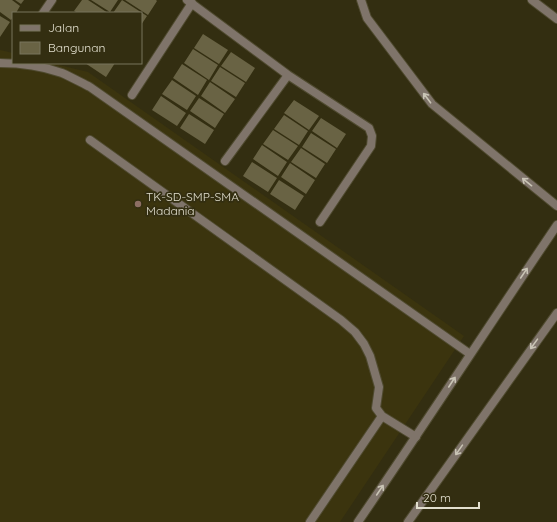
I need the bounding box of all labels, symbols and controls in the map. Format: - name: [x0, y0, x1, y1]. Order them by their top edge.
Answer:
- legend: [12, 12, 142, 64]
- text: Jalan: [48, 20, 79, 35]
- text: Bangunan: [48, 40, 105, 55]
- one-way arrow: [423, 93, 432, 104]
- one-way arrow: [521, 177, 532, 186]
- place label: TK-SD-SMP-SMA Madania: [146, 189, 239, 218]
- marker: TK-SD-SMP-SMA Madania: [133, 199, 143, 209]
- one-way arrow: [520, 268, 528, 279]
- one-way arrow: [530, 339, 538, 350]
- one-way arrow: [448, 376, 456, 387]
- one-way arrow: [455, 445, 463, 456]
- scale bar: [417, 484, 479, 510]
- one-way arrow: [376, 485, 384, 496]
- text: 20 m: [423, 490, 451, 505]

